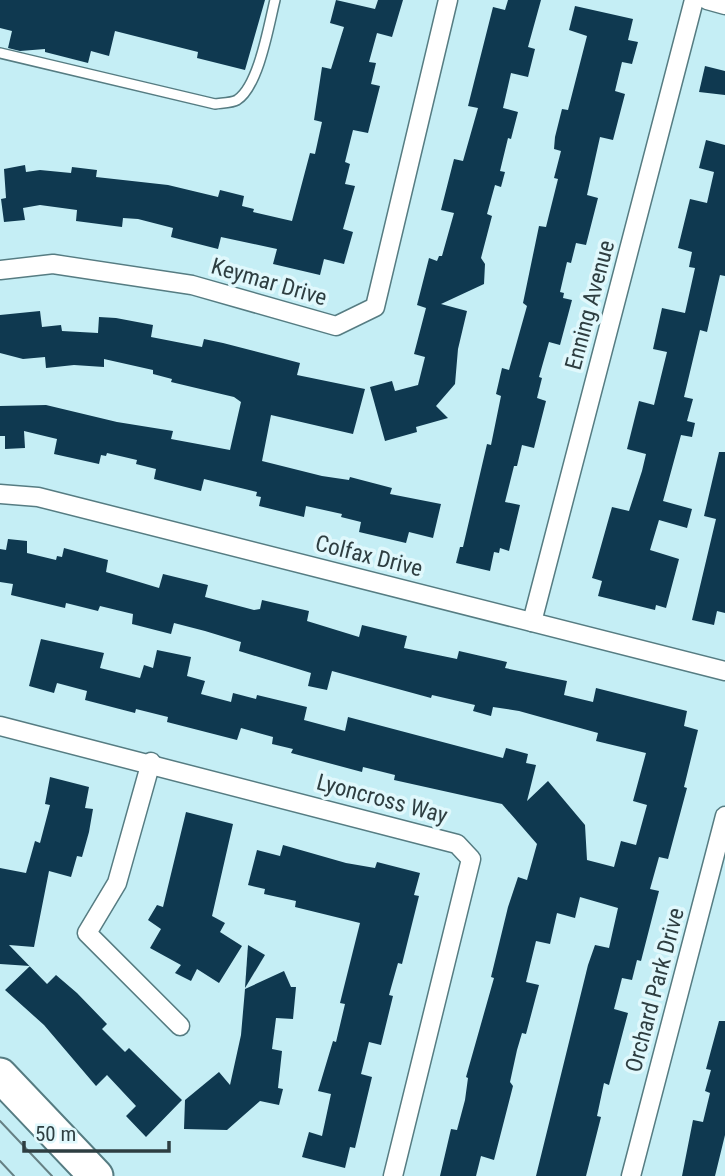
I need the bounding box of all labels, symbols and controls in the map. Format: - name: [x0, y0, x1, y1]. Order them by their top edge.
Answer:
- street label: Enning Avenue: [560, 237, 620, 373]
- street label: Keymar Drive: [208, 253, 330, 311]
- street label: Colfax Drive: [313, 530, 425, 582]
- street label: Lyoncross Way: [314, 769, 451, 830]
- street label: Orchard Park Drive: [620, 905, 690, 1075]
- scale bar: [24, 1110, 170, 1154]
- text: 50 m: [35, 1122, 76, 1146]

